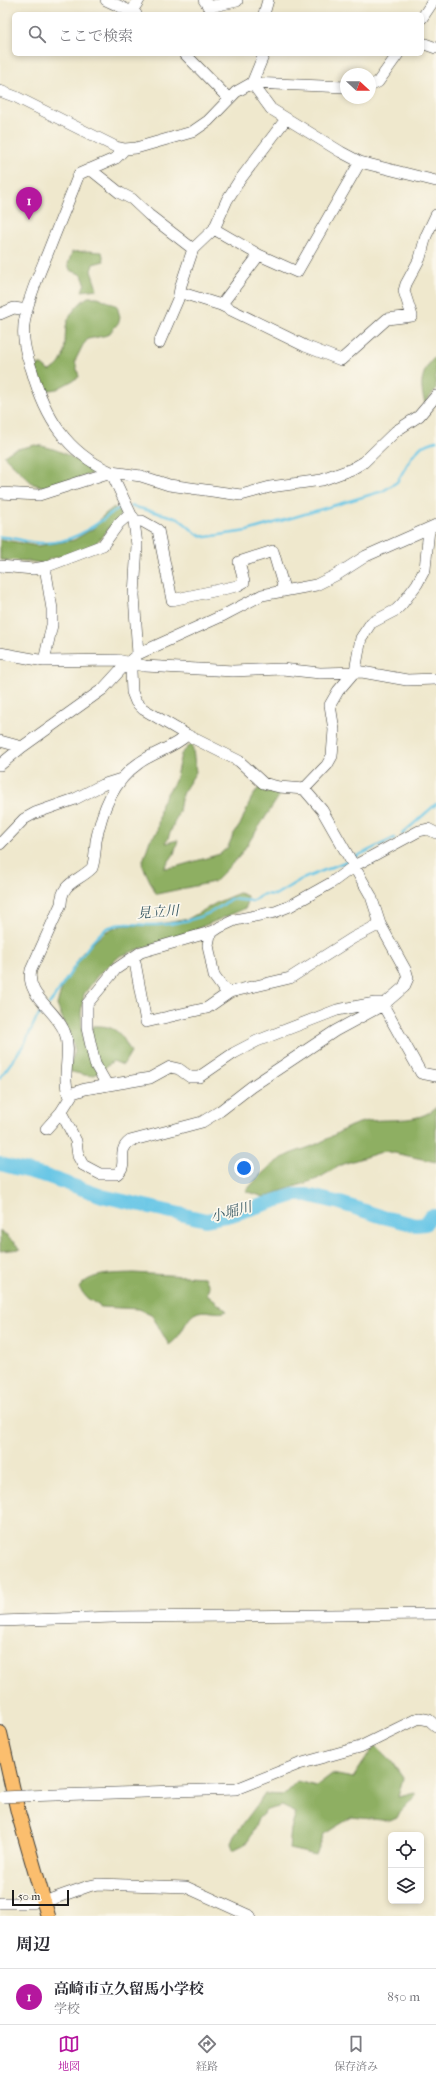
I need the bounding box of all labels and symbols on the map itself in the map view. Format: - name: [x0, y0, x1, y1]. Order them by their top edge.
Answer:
- north arrow: [340, 68, 376, 104]
- pin: 1: [16, 187, 42, 220]
- water label: 見立川: [136, 902, 182, 922]
- your location: [234, 1158, 254, 1178]
- water label: 小堀川: [209, 1198, 255, 1226]
- scale bar: [12, 1888, 69, 1907]

